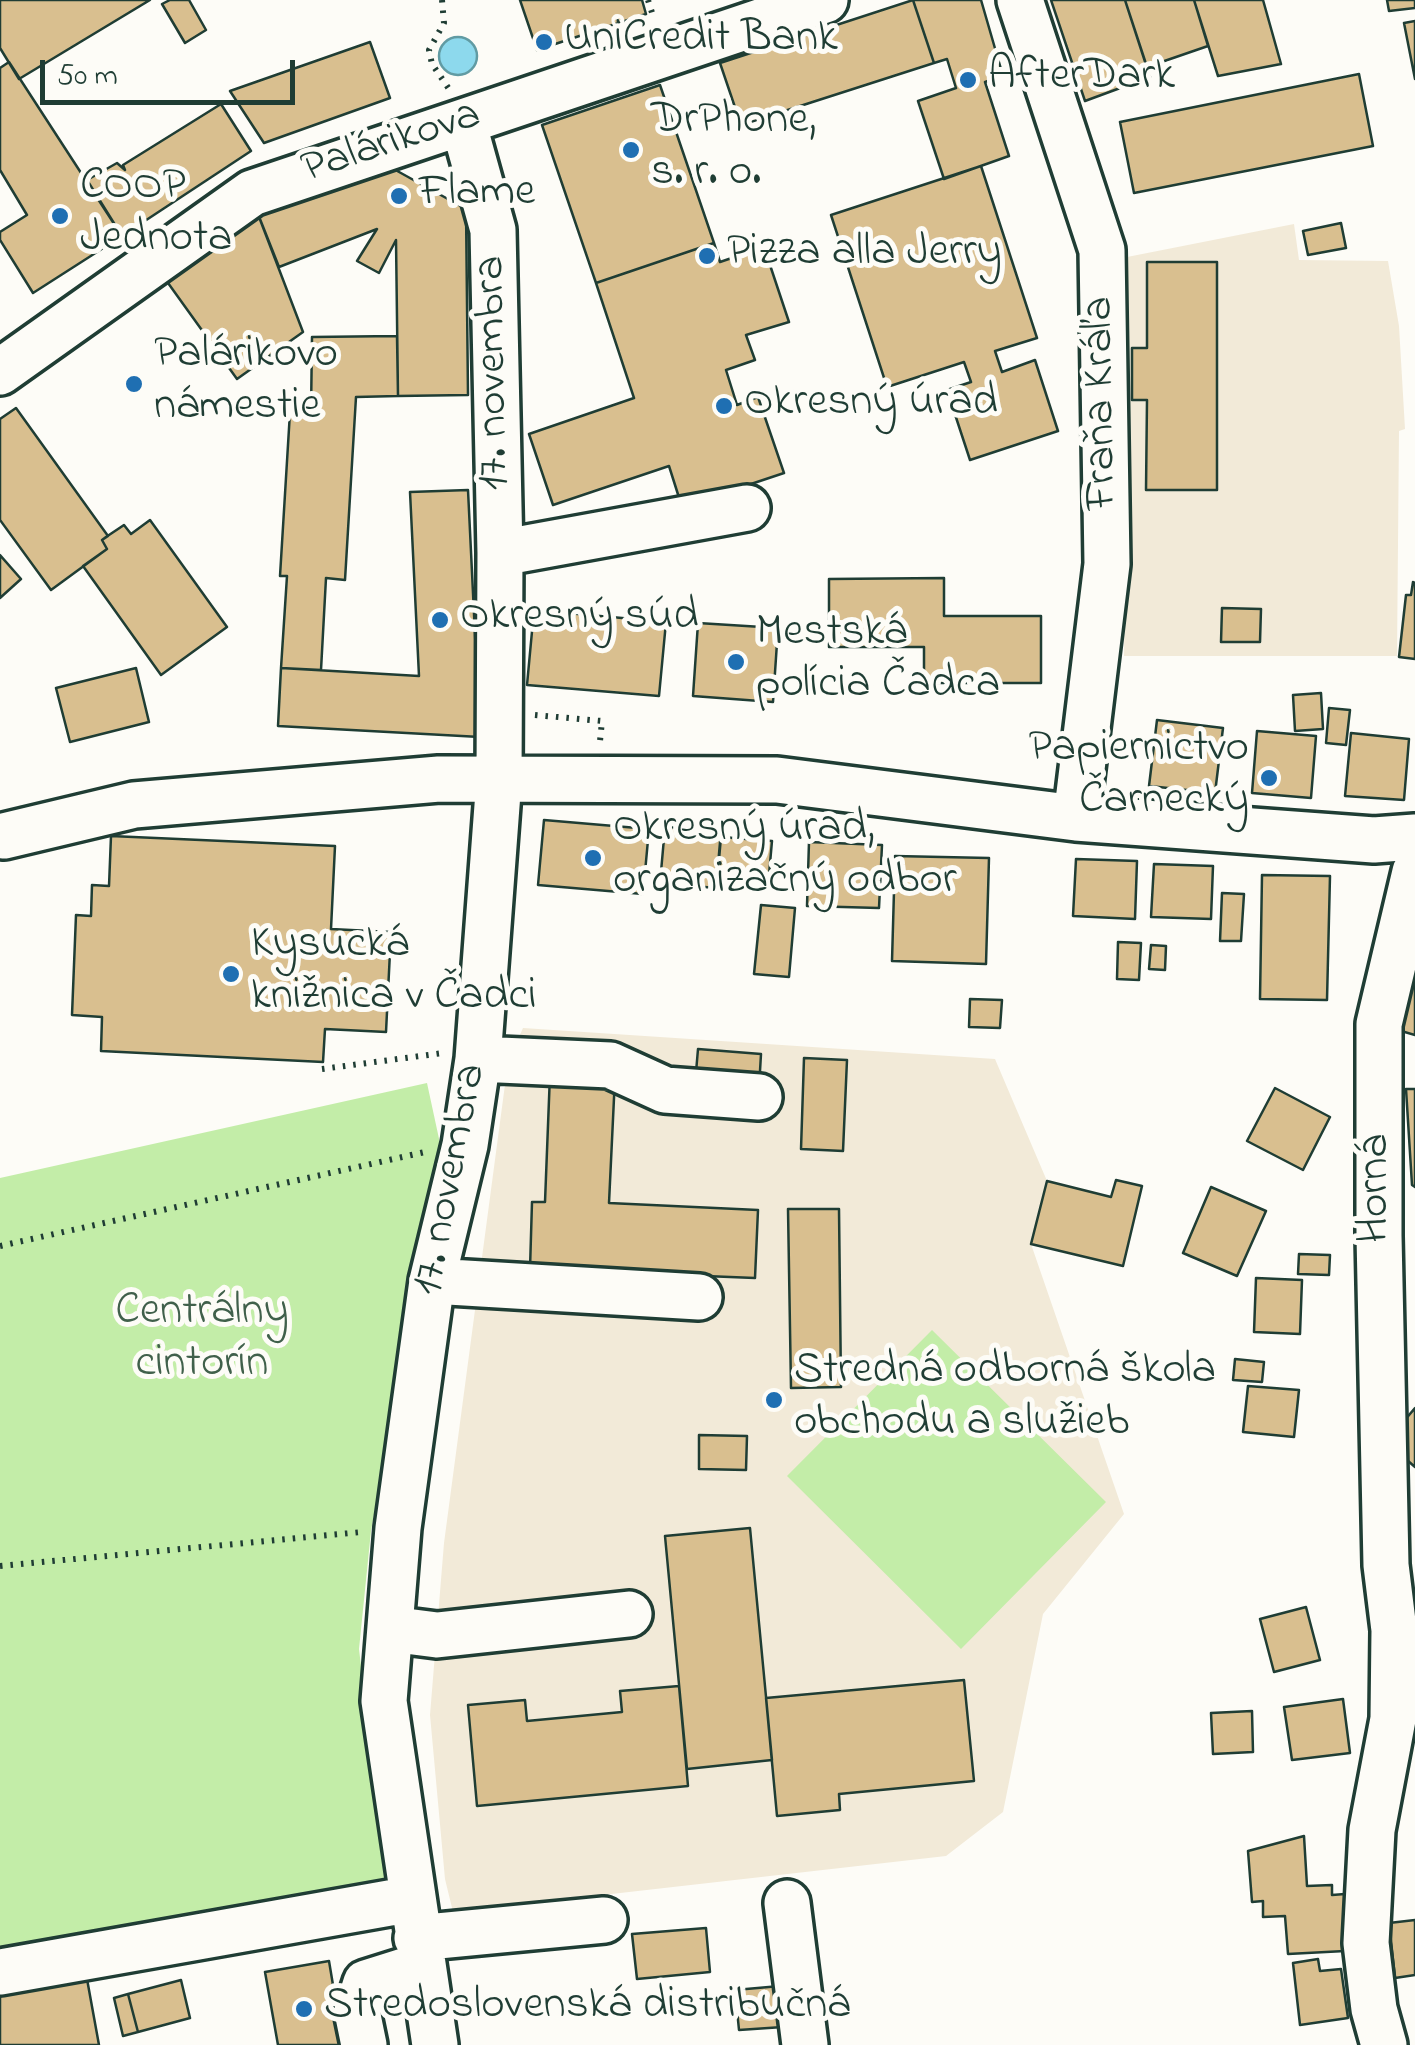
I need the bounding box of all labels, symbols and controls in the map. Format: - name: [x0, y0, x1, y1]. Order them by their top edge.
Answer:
- place label: UniCredit Bank: [564, 15, 838, 69]
- marker: UniCredit Bank: [533, 31, 555, 53]
- scale bar: [45, 40, 300, 102]
- place label: AfterDark: [988, 53, 1175, 107]
- text: 50 m: [57, 55, 118, 99]
- marker: AfterDark: [957, 69, 979, 91]
- street label: Palárikova: [296, 91, 488, 199]
- place label: DrPhone, s. r. o.: [651, 97, 816, 203]
- marker: DrPhone, s. r. o.: [620, 139, 642, 161]
- place label: COOP Jednota: [80, 163, 232, 269]
- place label: Flame: [419, 169, 535, 223]
- marker: Flame: [388, 185, 410, 207]
- marker: COOP Jednota: [49, 205, 71, 227]
- place label: Pizza alla Jerry: [727, 229, 1002, 283]
- marker: Pizza alla Jerry: [696, 245, 718, 267]
- street label: 17. novembra: [467, 255, 525, 491]
- street label: Fraňa Kráľa: [1075, 296, 1133, 510]
- place label: Palárikovo námestie: [154, 331, 338, 437]
- marker: Palárikovo námestie: [123, 373, 145, 395]
- place label: Okresný úrad: [744, 379, 998, 433]
- marker: Okresný úrad: [713, 395, 735, 417]
- place label: Okresný súd: [460, 593, 699, 647]
- marker: Okresný súd: [429, 609, 451, 631]
- place label: Mestská polícia Čadca: [756, 609, 1000, 715]
- marker: Mestská polícia Čadca: [725, 651, 747, 673]
- place label: Papiernictvo Čarnecký: [1029, 725, 1249, 831]
- marker: Papiernictvo Čarnecký: [1258, 767, 1280, 789]
- place label: Okresný úrad, organizačný odbor: [613, 805, 957, 911]
- marker: Okresný úrad, organizačný odbor: [582, 847, 604, 869]
- place label: Kysucká knižnica v Čadci: [251, 921, 537, 1027]
- marker: Kysucká knižnica v Čadci: [220, 963, 242, 985]
- street label: 17. novembra: [404, 1060, 502, 1300]
- street label: Horná: [1352, 1135, 1406, 1243]
- park label: Centrálny cintorín: [115, 1288, 289, 1394]
- place label: Stredná odborná škola obchodu a služieb: [794, 1347, 1216, 1453]
- marker: Stredná odborná škola obchodu a služieb: [763, 1389, 785, 1411]
- place label: Stredoslovenská distribučná: [324, 1982, 850, 2036]
- marker: Stredoslovenská distribučná: [293, 1998, 315, 2020]

